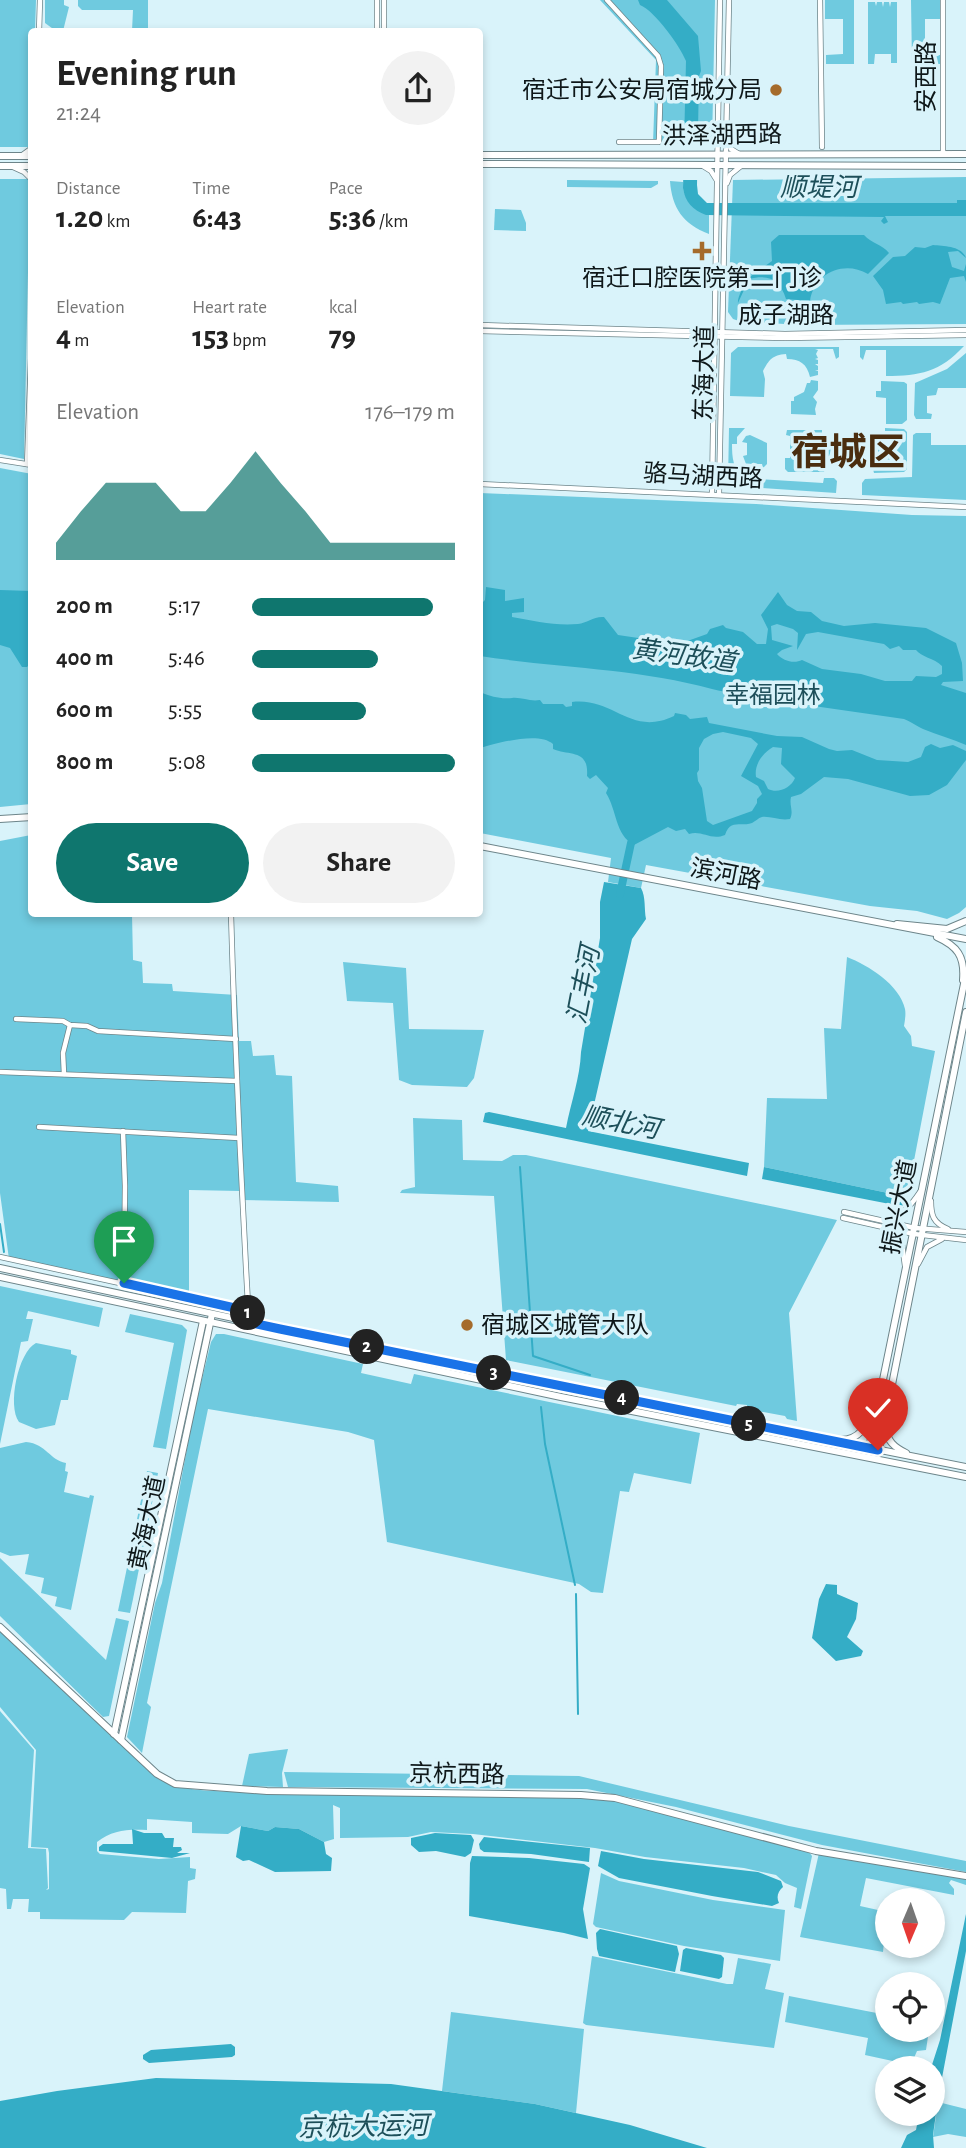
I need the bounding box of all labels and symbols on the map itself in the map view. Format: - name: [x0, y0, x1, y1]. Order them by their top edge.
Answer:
- street label: 安西路: [913, 41, 939, 113]
- place label: 宿迁市公安局宿城分局: [522, 77, 762, 103]
- marker: 宿迁市公安局宿城分局: [768, 82, 784, 98]
- street label: 洪泽湖西路: [662, 121, 782, 149]
- water label: 顺堤河: [780, 174, 863, 201]
- marker: 宿迁口腔医院第二门诊: [692, 241, 712, 261]
- place label: 宿迁口腔医院第二门诊: [582, 265, 822, 291]
- street label: 成子湖路: [738, 302, 834, 328]
- street label: 东海大道: [690, 325, 718, 421]
- district label: 宿城区: [791, 432, 905, 473]
- street label: 骆马湖西路: [642, 460, 764, 492]
- water label: 黄河故道: [631, 635, 741, 677]
- park label: 幸福园林: [725, 682, 821, 708]
- street label: 滨河路: [688, 854, 764, 894]
- water label: 汇丰河: [563, 939, 605, 1026]
- water label: 顺北河: [580, 1102, 667, 1144]
- street label: 振兴大道: [877, 1157, 921, 1257]
- pin: [94, 1211, 154, 1283]
- pin: 1: [230, 1296, 266, 1330]
- place label: 宿城区城管大队: [481, 1312, 649, 1338]
- marker: 宿城区城管大队: [459, 1317, 475, 1333]
- pin: 2: [350, 1330, 384, 1364]
- pin: 3: [476, 1356, 512, 1390]
- pin: [848, 1378, 908, 1450]
- pin: 4: [604, 1380, 640, 1416]
- pin: 5: [732, 1406, 766, 1442]
- street label: 黄海大道: [124, 1473, 170, 1573]
- street label: 京杭西路: [409, 1760, 505, 1788]
- north arrow: [875, 1888, 945, 1958]
- water label: 京杭大运河: [298, 2111, 433, 2141]

